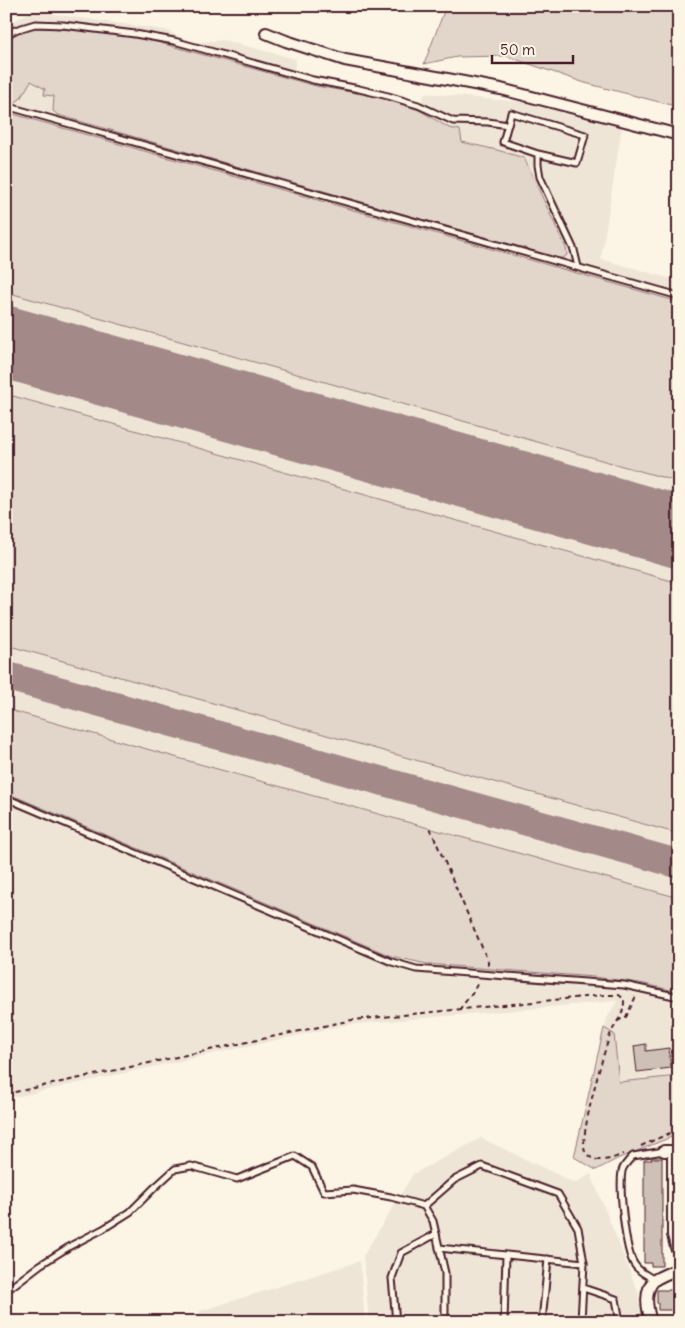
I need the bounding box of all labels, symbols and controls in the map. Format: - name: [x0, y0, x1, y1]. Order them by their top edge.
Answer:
- scale bar: [492, 32, 574, 64]
- text: 50 m: [500, 40, 535, 59]

